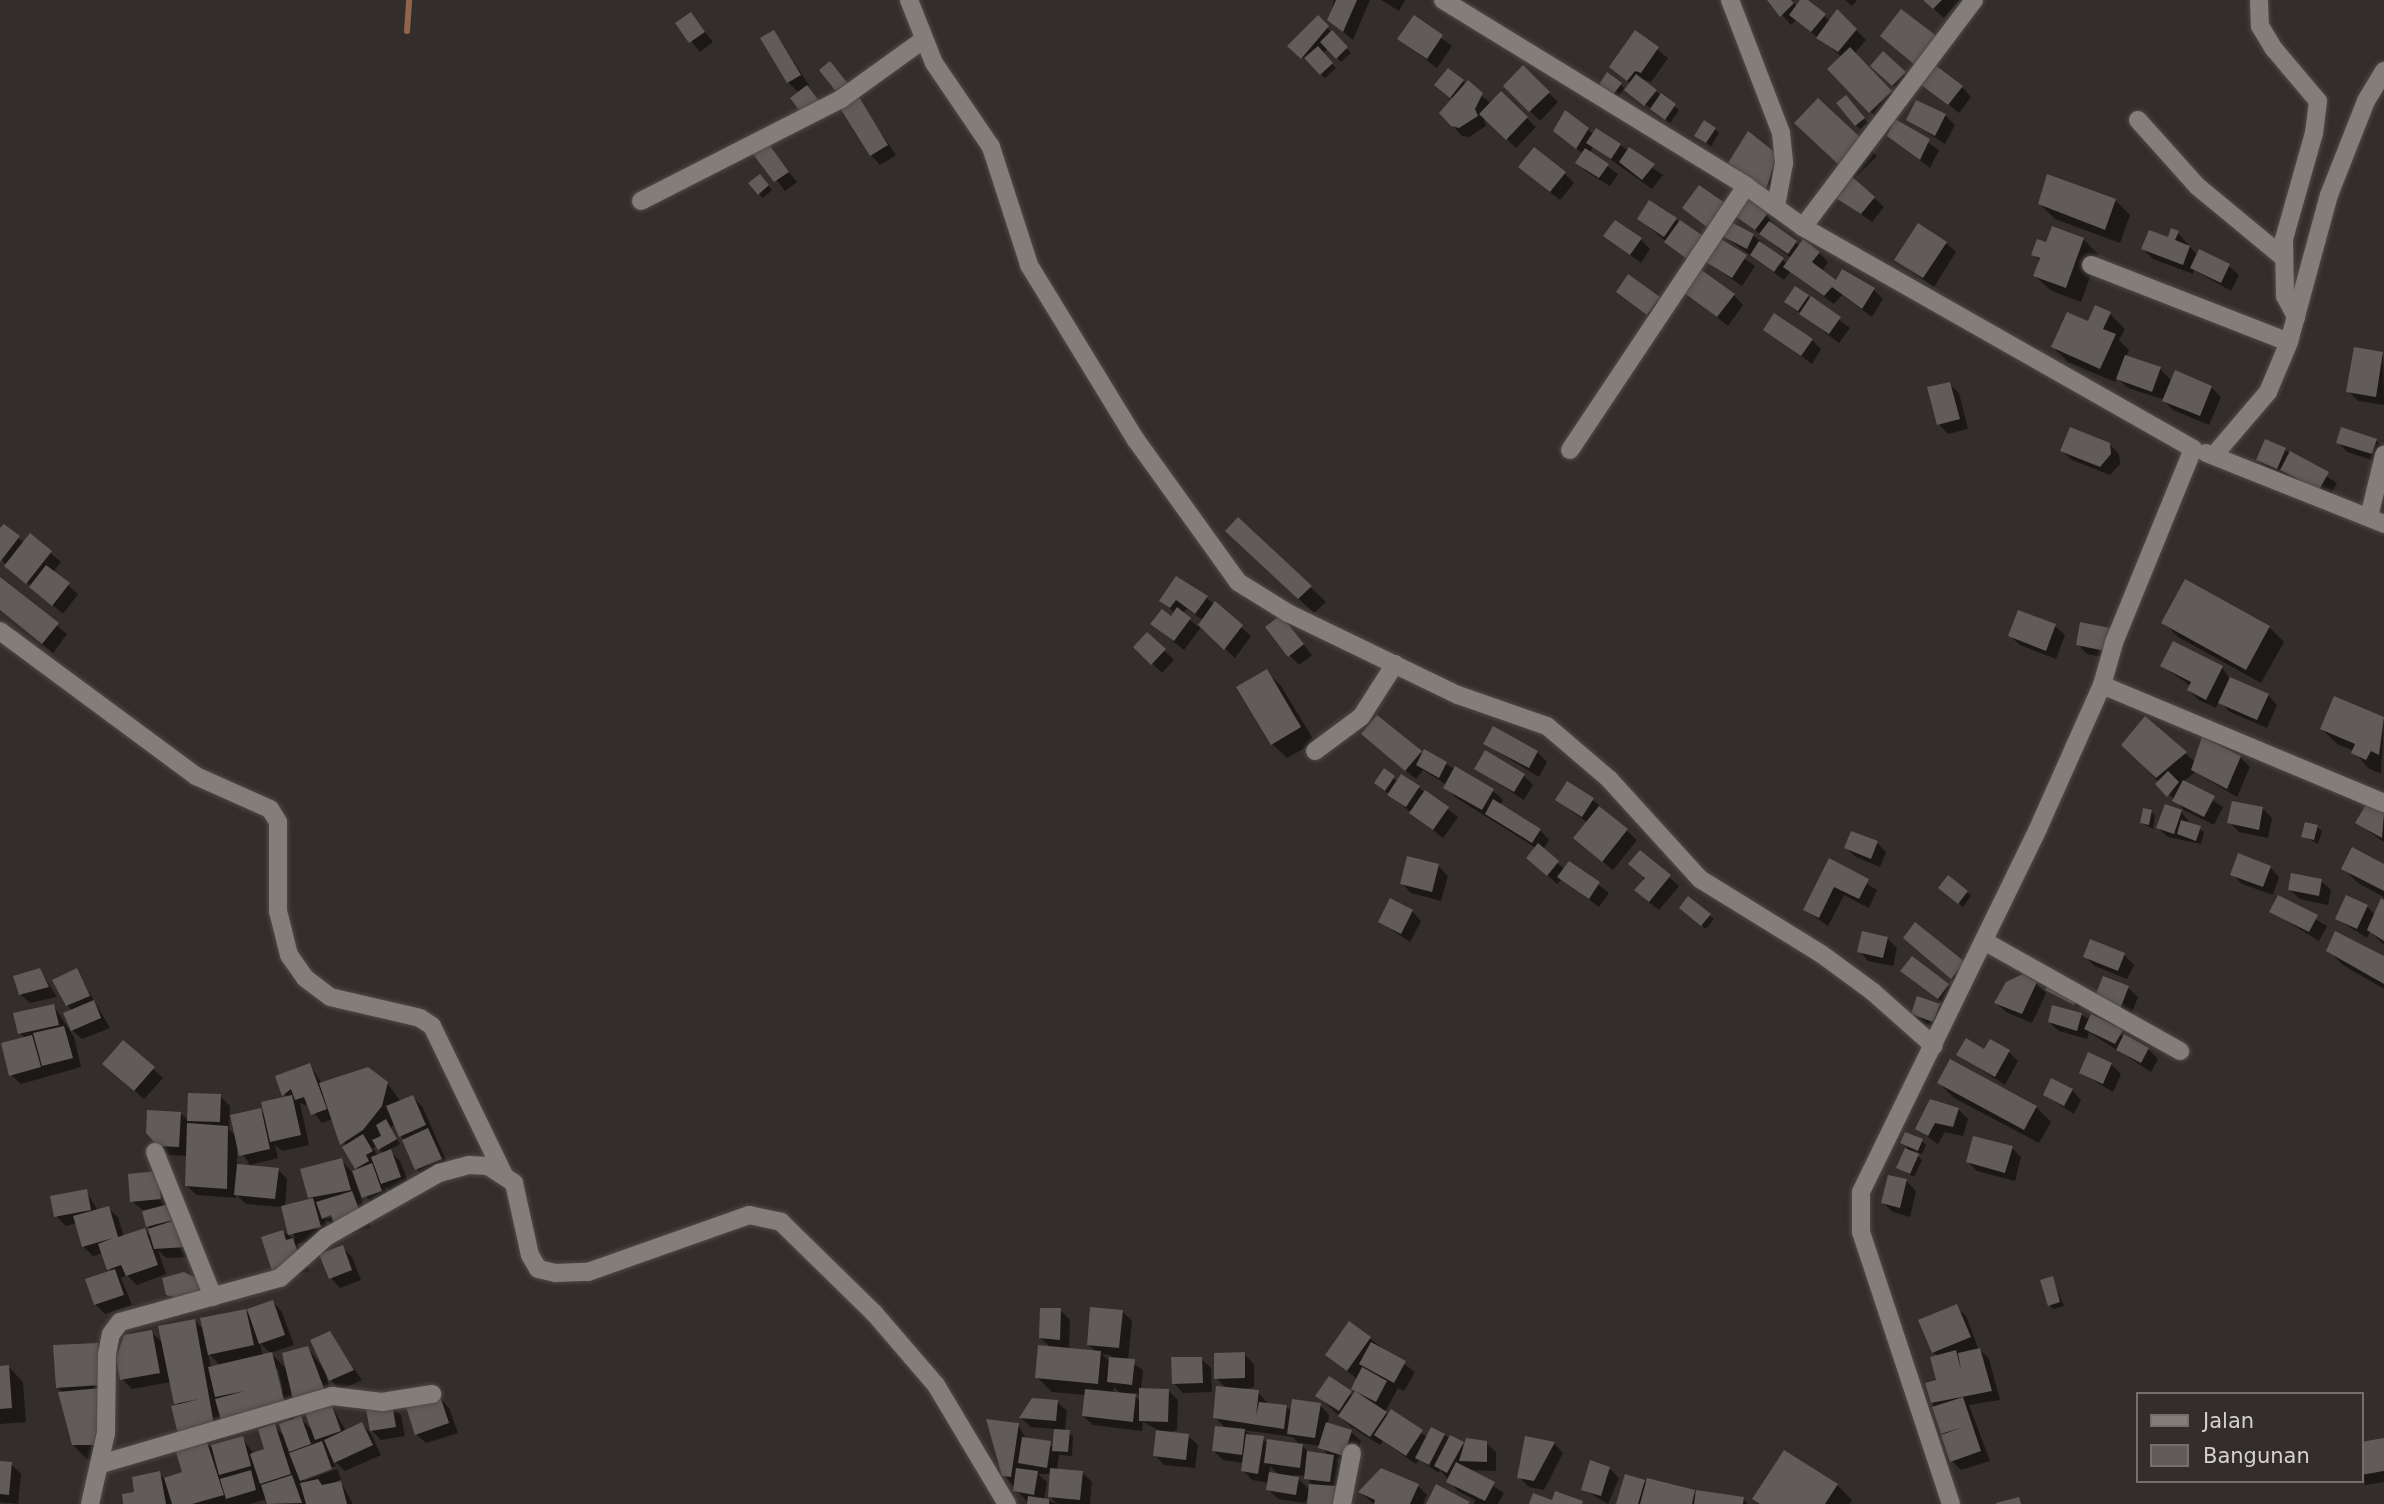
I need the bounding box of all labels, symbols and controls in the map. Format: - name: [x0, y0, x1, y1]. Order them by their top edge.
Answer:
- legend: [2136, 1392, 2363, 1483]
- text: Jalan: [2203, 1409, 2254, 1433]
- text: Bangunan: [2203, 1444, 2310, 1468]

